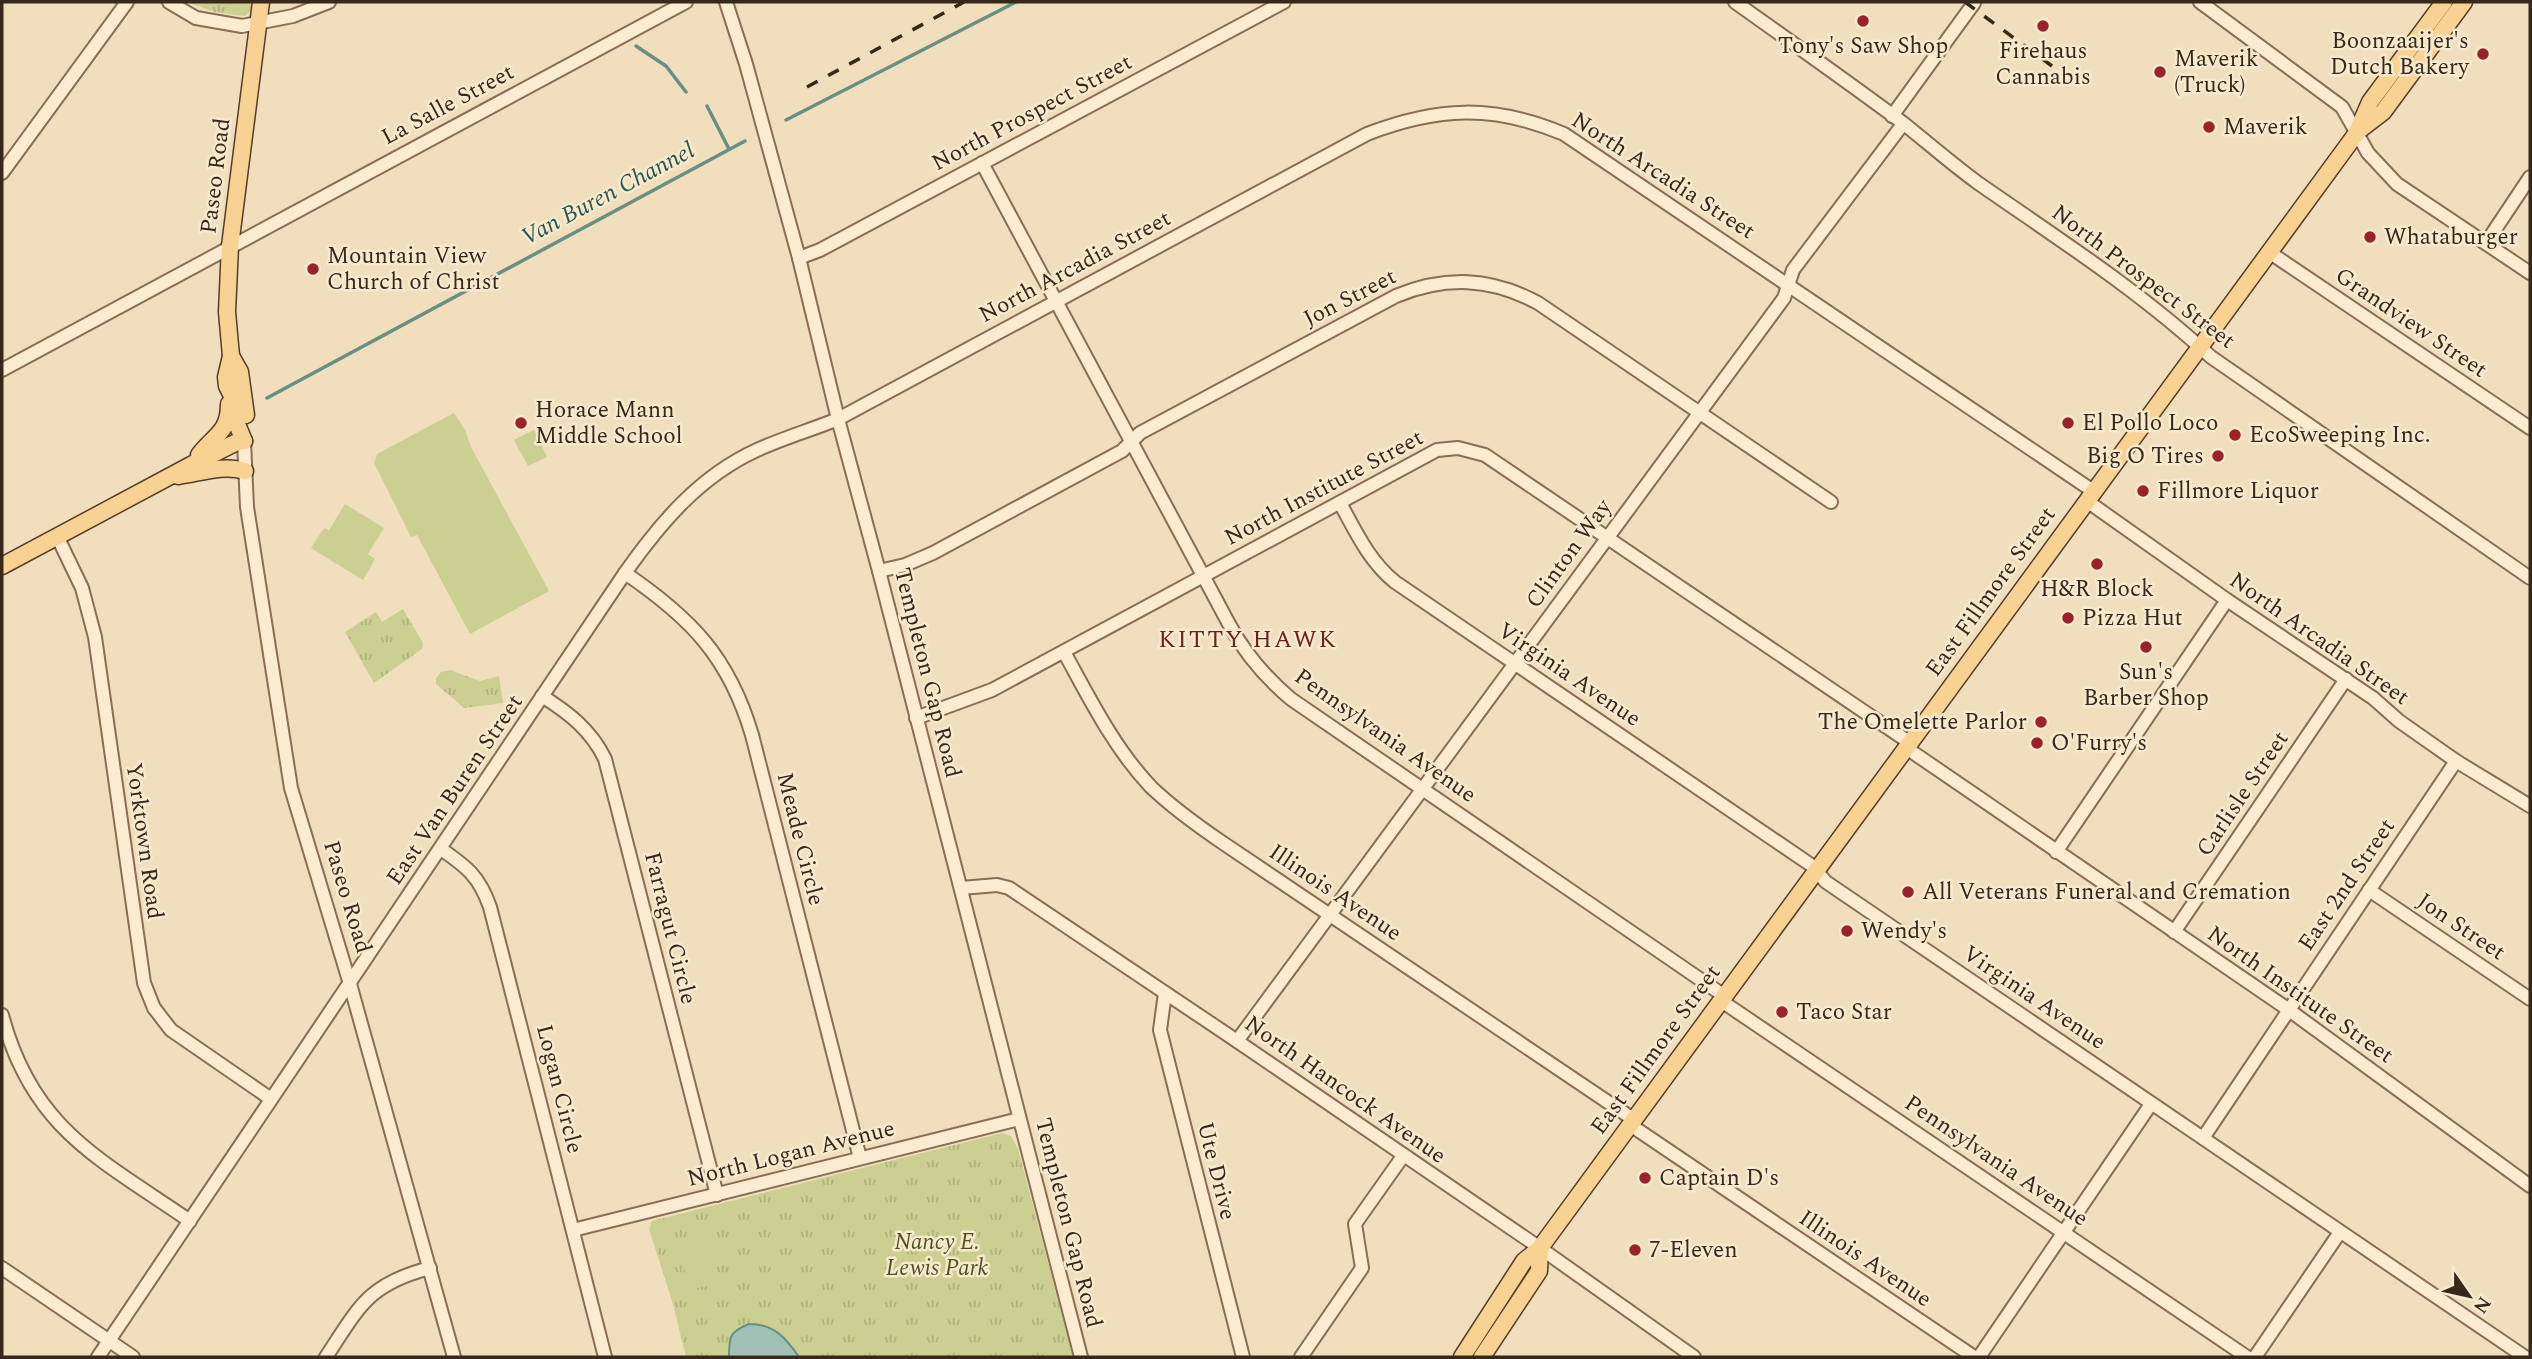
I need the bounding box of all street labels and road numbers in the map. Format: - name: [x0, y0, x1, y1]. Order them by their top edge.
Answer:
- street label: North Prospect Street: [925, 45, 1139, 181]
- street label: La Salle Street: [375, 55, 521, 155]
- street label: North Arcadia Street: [1564, 103, 1762, 249]
- street label: Paseo Road: [192, 116, 240, 236]
- street label: North Prospect Street: [2044, 196, 2242, 358]
- street label: North Arcadia Street: [973, 201, 1177, 333]
- street label: Grandview Street: [2328, 259, 2494, 387]
- street label: Jon Street: [1297, 260, 1403, 336]
- street label: North Institute Street: [1218, 421, 1430, 555]
- street label: Clinton Way: [1517, 491, 1621, 616]
- street label: East Fillmore Street: [1917, 500, 2065, 684]
- street label: Templeton Gap Road: [884, 564, 970, 782]
- street label: North Arcadia Street: [2222, 564, 2416, 714]
- street label: Virginia Avenue: [1490, 614, 1648, 736]
- street label: Pennsylvania Avenue: [1287, 660, 1483, 812]
- street label: East Van Buren Street: [378, 687, 532, 893]
- street label: Carlisle Street: [2188, 724, 2298, 864]
- street label: Yorktown Road: [116, 760, 172, 922]
- street label: Meade Circle: [767, 769, 833, 909]
- street label: East 2nd Street: [2290, 812, 2404, 958]
- street label: Illinois Avenue: [1261, 835, 1409, 951]
- street label: Paseo Road: [313, 836, 381, 958]
- street label: Farragut Circle: [634, 848, 706, 1008]
- street label: Jon Street: [2410, 884, 2512, 970]
- street label: North Institute Street: [2199, 917, 2401, 1073]
- street label: Virginia Avenue: [1955, 937, 2113, 1059]
- street label: East Fillmore Street: [1582, 958, 1730, 1142]
- street label: North Hancock Avenue: [1237, 1007, 1453, 1173]
- street label: Logan Circle: [526, 1021, 592, 1157]
- street label: Pennsylvania Avenue: [1897, 1086, 2095, 1236]
- street label: North Logan Avenue: [684, 1111, 898, 1197]
- street label: Templeton Gap Road: [1025, 1114, 1111, 1332]
- street label: Ute Drive: [1187, 1118, 1245, 1224]
- street label: Illinois Avenue: [1791, 1201, 1939, 1317]

